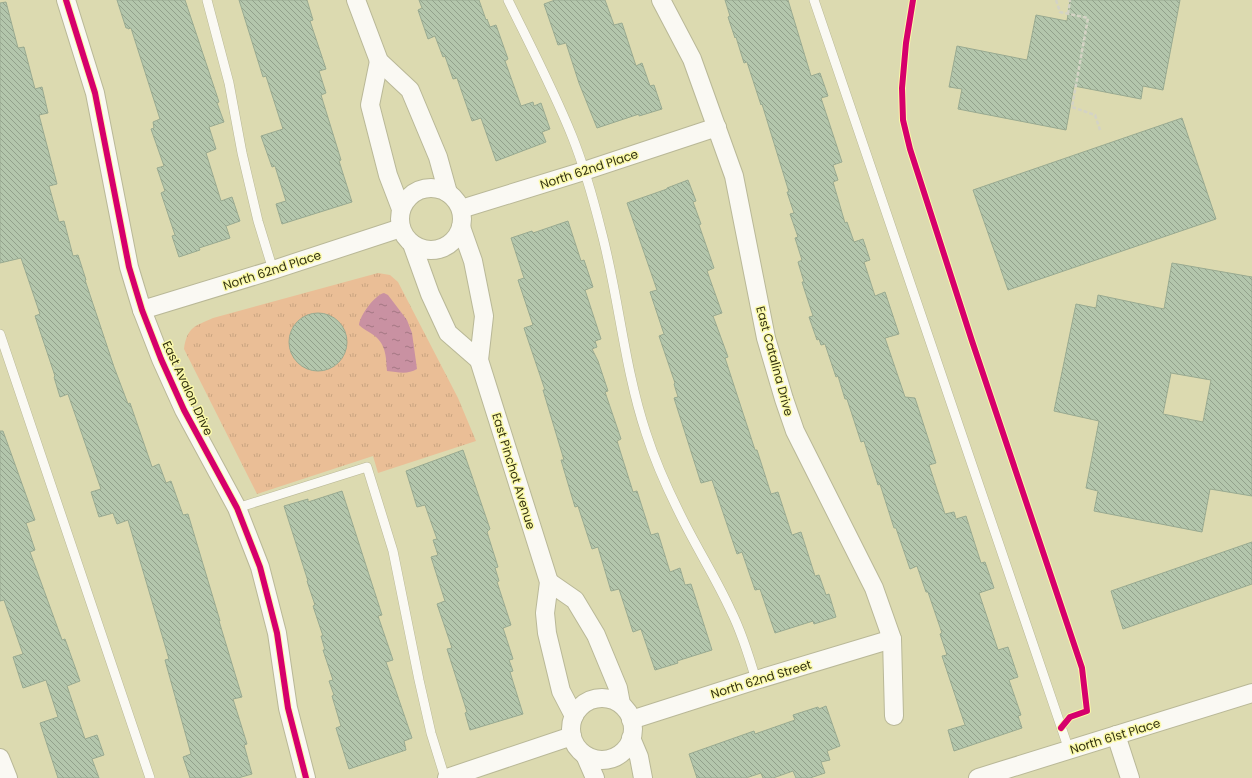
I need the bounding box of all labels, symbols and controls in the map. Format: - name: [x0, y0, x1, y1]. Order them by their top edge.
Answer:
- street label: North 62nd Place: [538, 145, 640, 193]
- street label: North 62nd Place: [221, 246, 323, 294]
- street label: East Catalina Drive: [752, 304, 798, 418]
- street label: East Avalon Drive: [159, 338, 217, 438]
- street label: East Pinchot Avenue: [488, 411, 540, 531]
- street label: North 62nd Street: [709, 656, 813, 702]
- street label: North 61st Place: [1068, 714, 1162, 758]

